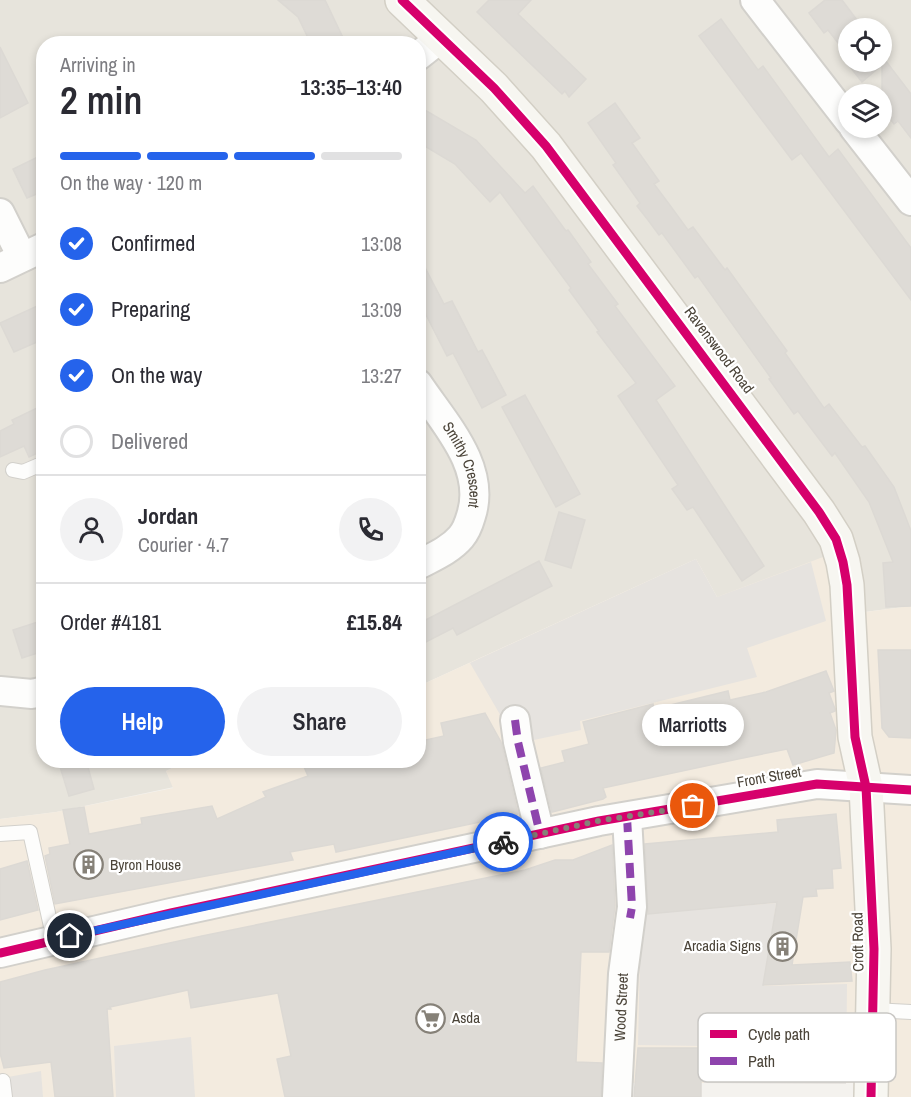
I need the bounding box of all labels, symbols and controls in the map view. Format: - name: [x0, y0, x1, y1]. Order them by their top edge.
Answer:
- map controls: [838, 18, 892, 138]
- button: locate: [838, 18, 892, 72]
- text: Arriving in: [60, 51, 136, 78]
- text: 13:35–13:40: [300, 72, 402, 102]
- text: 2 min: [60, 74, 142, 126]
- button: layers: [838, 84, 892, 138]
- text: On the way · 120 m: [60, 169, 202, 196]
- icon: check: [60, 227, 93, 260]
- text: Confirmed: [111, 228, 195, 258]
- text: 13:08: [361, 230, 402, 257]
- icon: check: [60, 293, 93, 326]
- text: Preparing: [111, 294, 190, 324]
- text: 13:09: [361, 296, 402, 323]
- street label: Ravenswood Road: [680, 302, 759, 398]
- icon: check: [60, 359, 93, 392]
- text: On the way: [111, 360, 202, 390]
- text: 13:27: [361, 362, 402, 389]
- street label: Smithy Crescent: [438, 417, 485, 510]
- text: Delivered: [111, 426, 188, 456]
- button: person: [60, 498, 123, 561]
- button: phone: [339, 498, 402, 561]
- text: Jordan: [138, 501, 198, 531]
- text: Courier · 4.7: [138, 531, 229, 558]
- text: Order #4181: [60, 607, 161, 637]
- text: £15.84: [347, 607, 402, 637]
- button: Help: [60, 687, 225, 756]
- button: Share: [237, 687, 402, 756]
- callout: Marriotts: [642, 704, 744, 746]
- text: Marriotts: [659, 711, 727, 738]
- street label: Front Street: [735, 760, 803, 792]
- pin: [667, 780, 718, 831]
- icon: bag: [676, 789, 709, 822]
- courier: [473, 812, 533, 872]
- icon: bike: [487, 826, 520, 859]
- building icon: Byron House: [73, 849, 105, 881]
- place label: Byron House: [110, 854, 181, 875]
- pin: [44, 910, 95, 961]
- street label: Croft Road: [846, 912, 869, 972]
- icon: home: [53, 919, 86, 952]
- building icon: Arcadia Signs: [766, 930, 798, 962]
- place label: Arcadia Signs: [683, 935, 761, 956]
- street label: Wood Street: [609, 972, 633, 1042]
- supermarket icon: Asda: [415, 1002, 447, 1034]
- place label: Asda: [451, 1007, 480, 1028]
- legend: [698, 1013, 896, 1082]
- text: Cycle path: [748, 1023, 810, 1045]
- text: Path: [748, 1050, 775, 1072]

